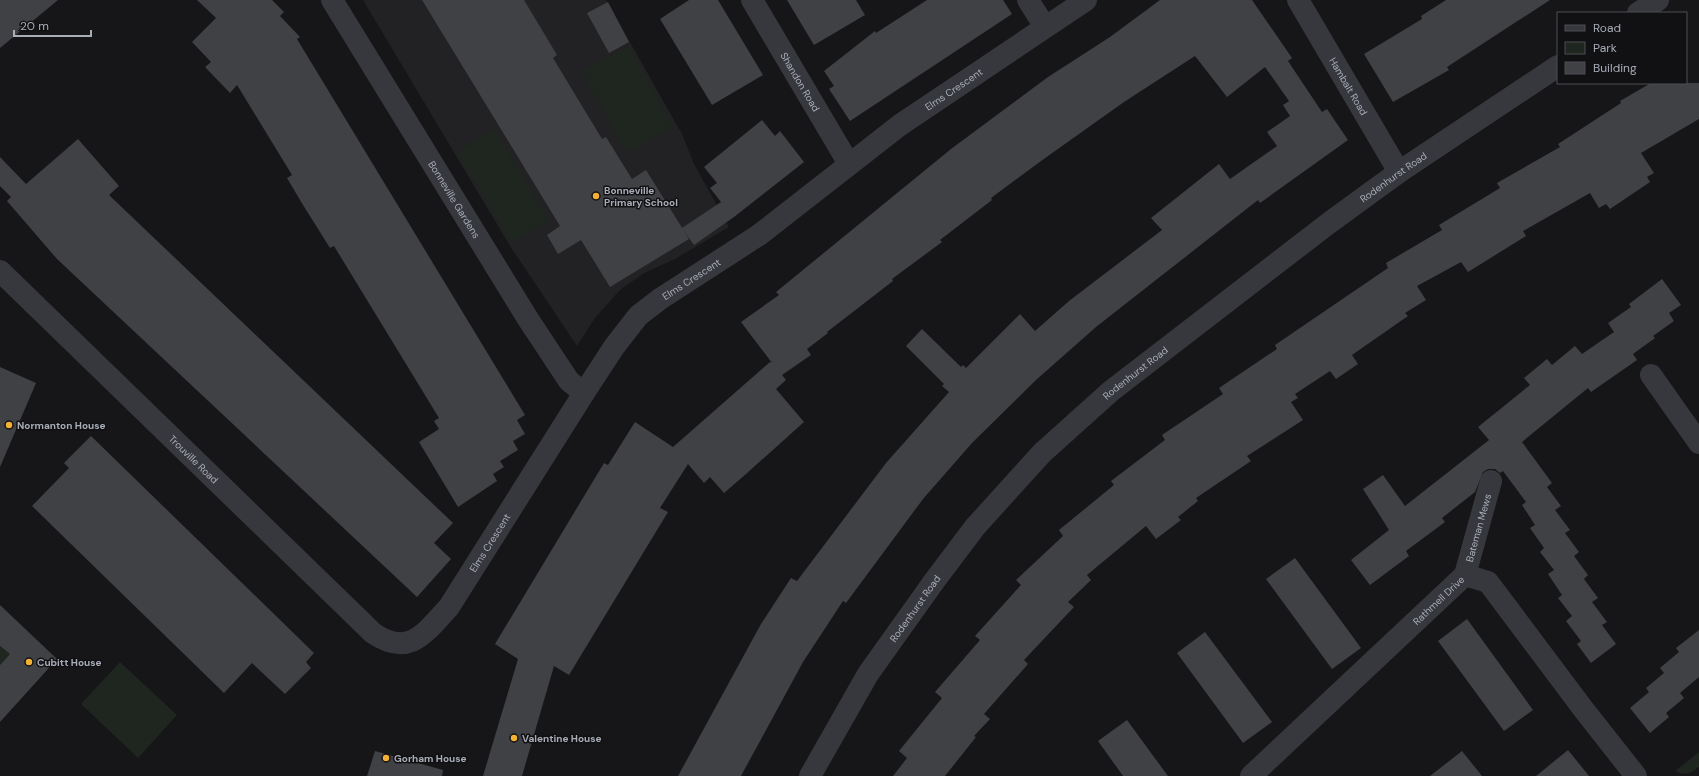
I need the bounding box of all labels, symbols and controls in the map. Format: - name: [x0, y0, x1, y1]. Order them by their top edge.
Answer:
- scale bar: [14, 12, 91, 38]
- legend: [1557, 12, 1687, 84]
- text: 20 m: [20, 18, 49, 34]
- text: Road: [1593, 20, 1621, 36]
- text: Park: [1593, 40, 1617, 56]
- street label: Shandon Road: [777, 50, 823, 114]
- street label: Hambalt Road: [1326, 55, 1370, 118]
- text: Building: [1593, 60, 1637, 76]
- street label: Elms Crescent: [922, 65, 985, 114]
- street label: Rodenhurst Road: [1357, 149, 1430, 205]
- street label: Bonneville Gardens: [425, 158, 483, 241]
- place label: Bonneville Primary School: [604, 184, 678, 209]
- marker: Bonneville Primary School: [591, 191, 601, 201]
- street label: Elms Crescent: [660, 256, 723, 303]
- street label: Rodenhurst Road: [1100, 344, 1171, 402]
- place label: Normanton House: [17, 419, 105, 432]
- marker: Normanton House: [4, 420, 14, 430]
- street label: Trouville Road: [166, 432, 221, 486]
- street label: Bateman Mews: [1463, 492, 1494, 563]
- street label: Elms Crescent: [467, 511, 513, 575]
- street label: Rodenhurst Road: [887, 573, 943, 645]
- street label: Rathmell Drive: [1410, 573, 1467, 628]
- place label: Cubitt House: [37, 656, 102, 669]
- marker: Cubitt House: [24, 657, 34, 667]
- place label: Valentine House: [522, 732, 602, 745]
- marker: Valentine House: [509, 733, 519, 743]
- place label: Gorham House: [394, 752, 467, 765]
- marker: Gorham House: [381, 753, 391, 763]

